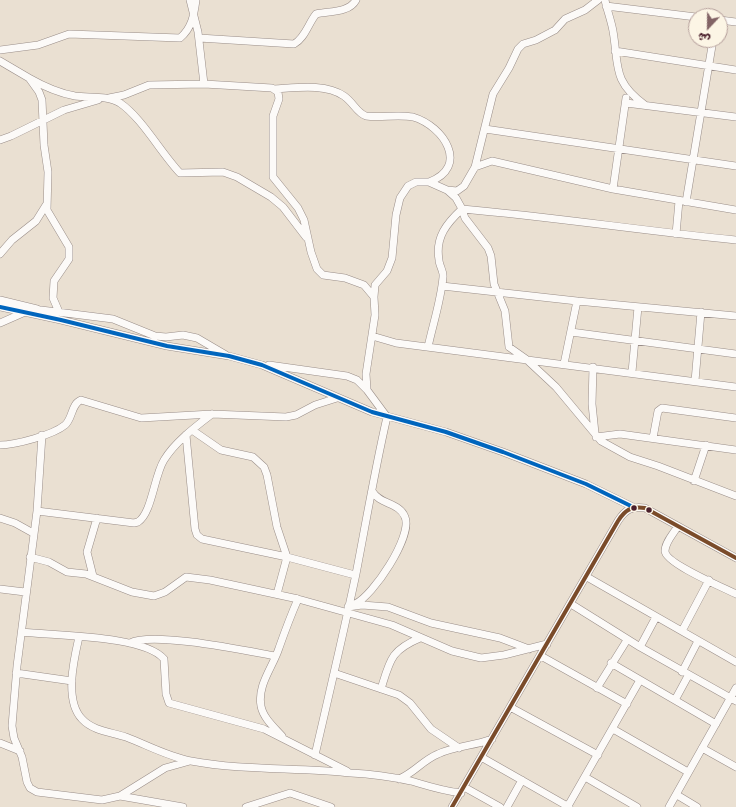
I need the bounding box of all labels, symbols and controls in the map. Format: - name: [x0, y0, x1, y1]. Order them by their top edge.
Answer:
- north arrow: [688, 8, 728, 48]
- text: ش: [695, 29, 712, 49]
- unlabelled marker: [629, 503, 639, 513]
- unlabelled marker: [644, 505, 654, 515]

